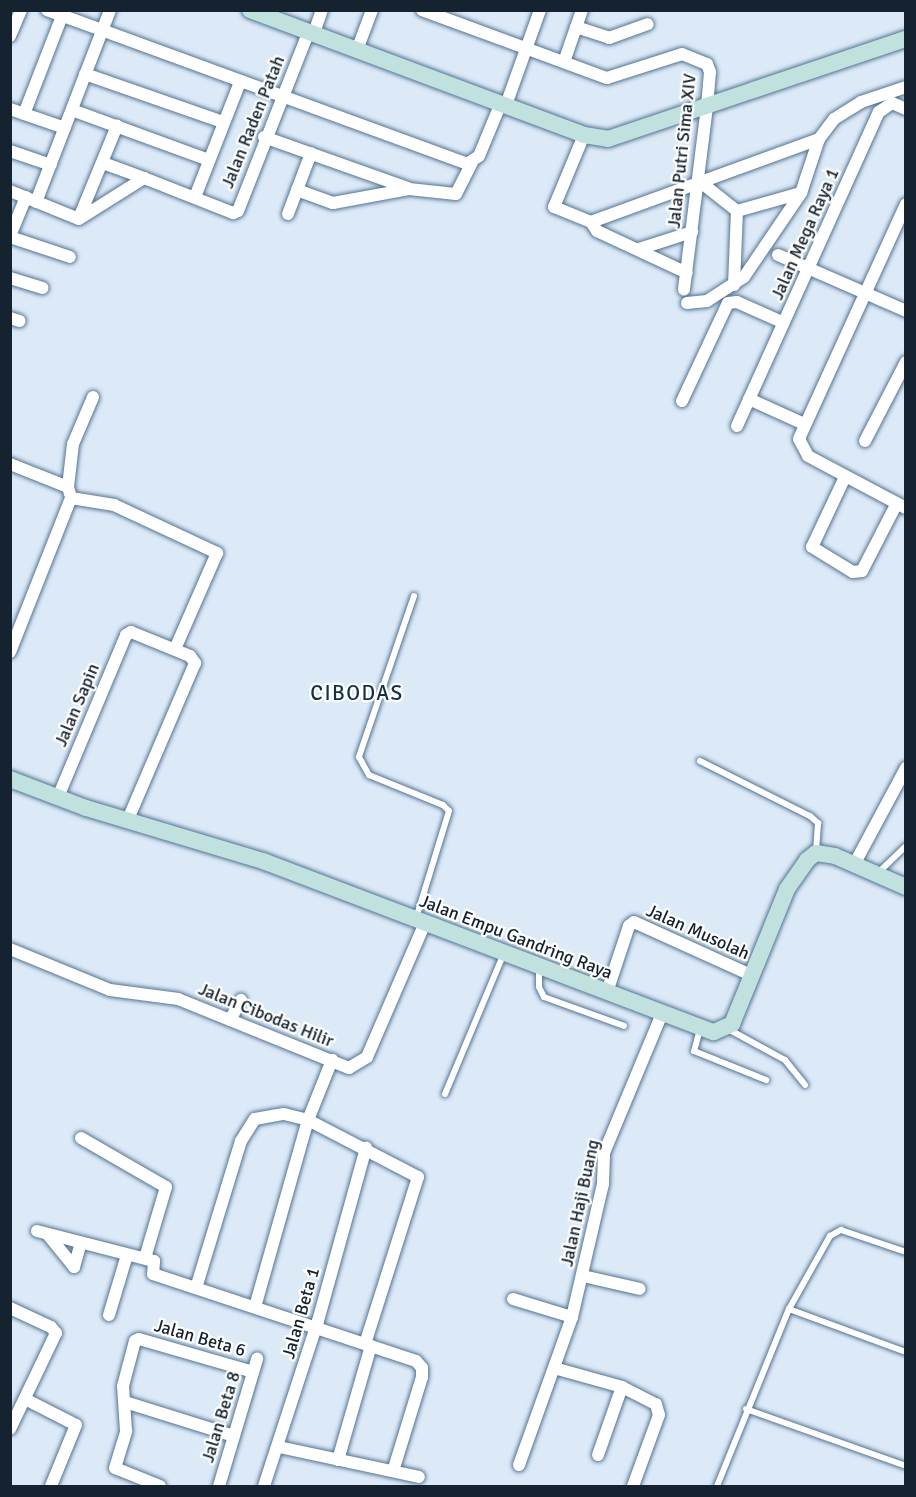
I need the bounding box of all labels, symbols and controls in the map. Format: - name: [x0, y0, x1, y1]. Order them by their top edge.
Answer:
- street label: Jalan Raden Patah: [217, 53, 289, 191]
- street label: Jalan Putri Sima XIV: [663, 73, 701, 229]
- street label: Jalan Mega Raya 1: [766, 165, 844, 303]
- street label: Jalan Sapin: [50, 660, 104, 750]
- district label: CIBODAS: [310, 680, 404, 706]
- street label: Jalan Empu Gandring Raya: [416, 890, 616, 984]
- street label: Jalan Musolah: [643, 900, 753, 964]
- street label: Jalan Cibodas Hilir: [195, 978, 337, 1052]
- street label: Jalan Haji Buang: [556, 1138, 604, 1268]
- street label: Jalan Beta 1: [278, 1265, 324, 1361]
- street label: Jalan Beta 6: [152, 1315, 248, 1361]
- street label: Jalan Beta 8: [197, 1369, 245, 1465]

